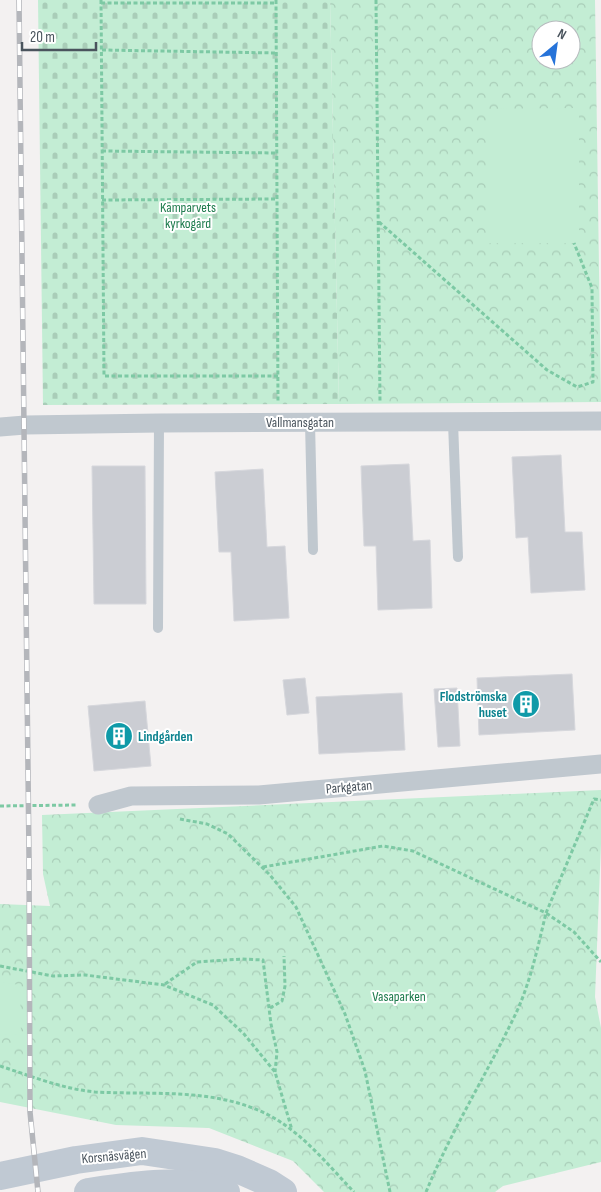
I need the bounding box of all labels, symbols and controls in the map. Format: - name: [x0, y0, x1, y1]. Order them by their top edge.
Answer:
- scale bar: [22, 20, 96, 52]
- north arrow: [531, 20, 581, 70]
- text: N: [555, 25, 569, 43]
- text: 20 m: [30, 28, 55, 47]
- park label: Kämparvets kyrkogård: [160, 199, 216, 232]
- street label: Vallmansgatan: [266, 414, 334, 431]
- place label: Flodströmska huset: [440, 688, 507, 721]
- building icon: Flodströmska huset: [511, 689, 541, 719]
- building icon: Lindgården: [104, 721, 134, 751]
- place label: Lindgården: [138, 728, 193, 745]
- street label: Parkgatan: [325, 777, 373, 797]
- park label: Vasaparken: [372, 988, 426, 1005]
- street label: Korsnäsvägen: [81, 1145, 147, 1167]

